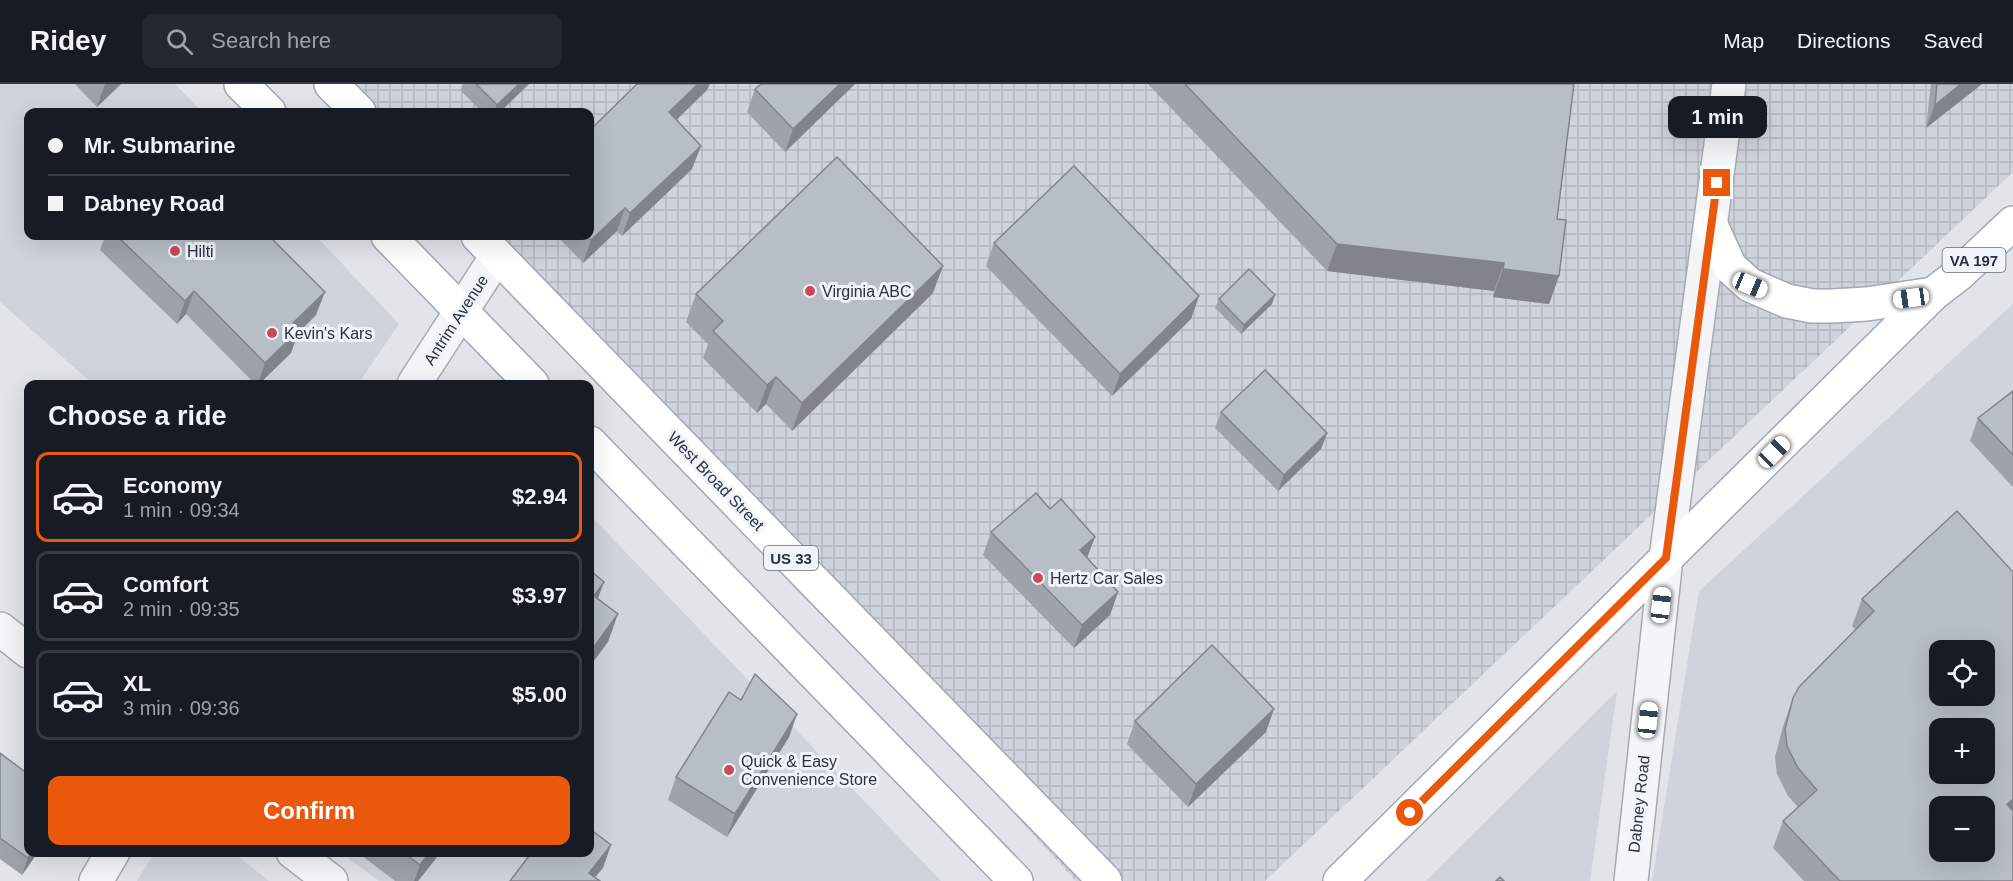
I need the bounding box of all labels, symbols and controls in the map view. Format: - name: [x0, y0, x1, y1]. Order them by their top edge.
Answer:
- search box: [142, 14, 562, 68]
- text: Ridey: [30, 25, 106, 56]
- icon: search: [163, 25, 196, 58]
- text: Search here: [211, 28, 331, 53]
- text: Map: [1723, 29, 1764, 52]
- text: Directions: [1797, 29, 1890, 52]
- text: Saved: [1923, 29, 1983, 52]
- callout: 1 min: [1668, 96, 1766, 138]
- text: 1 min: [1691, 106, 1744, 128]
- text: Mr. Submarine: [84, 133, 236, 158]
- route end: [1703, 169, 1730, 196]
- text: Dabney Road: [84, 191, 225, 216]
- place label: Hilti: [187, 243, 214, 260]
- marker: Hilti: [168, 244, 182, 258]
- road number: VA 197: [1942, 248, 2006, 272]
- car: [1730, 270, 1770, 300]
- street label: Antrim Avenue: [421, 272, 491, 368]
- place label: Virginia ABC: [822, 283, 912, 300]
- marker: Virginia ABC: [803, 284, 817, 298]
- car: [1892, 287, 1930, 309]
- place label: Kevin's Kars: [284, 325, 372, 342]
- marker: Kevin's Kars: [265, 326, 279, 340]
- text: Choose a ride: [48, 401, 227, 431]
- street label: West Broad Street: [665, 428, 768, 534]
- car: [1755, 433, 1793, 471]
- icon: car: [51, 470, 105, 524]
- text: Economy: [123, 473, 222, 498]
- text: $2.94: [512, 484, 567, 509]
- text: 1 min · 09:34: [123, 499, 240, 521]
- road number: US 33: [764, 546, 818, 570]
- icon: car: [51, 569, 105, 623]
- place label: Hertz Car Sales: [1050, 570, 1163, 587]
- marker: Hertz Car Sales: [1031, 571, 1045, 585]
- text: Comfort: [123, 572, 209, 597]
- text: $3.97: [512, 583, 567, 608]
- car: [1650, 586, 1672, 624]
- text: 2 min · 09:35: [123, 598, 240, 620]
- map controls: [1929, 640, 1995, 862]
- button: locate: [1929, 640, 1995, 706]
- icon: car: [51, 668, 105, 722]
- text: XL: [123, 671, 151, 696]
- text: $5.00: [512, 682, 567, 707]
- text: 3 min · 09:36: [123, 697, 240, 719]
- car: [1637, 701, 1659, 739]
- button: +: [1929, 718, 1995, 784]
- place label: Quick & Easy Convenience Store: [741, 753, 877, 788]
- street label: Dabney Road: [1625, 754, 1653, 854]
- marker: Quick & Easy Convenience Store: [722, 763, 736, 777]
- button: Confirm: [48, 776, 570, 845]
- button: −: [1929, 796, 1995, 862]
- route start: [1396, 799, 1423, 826]

